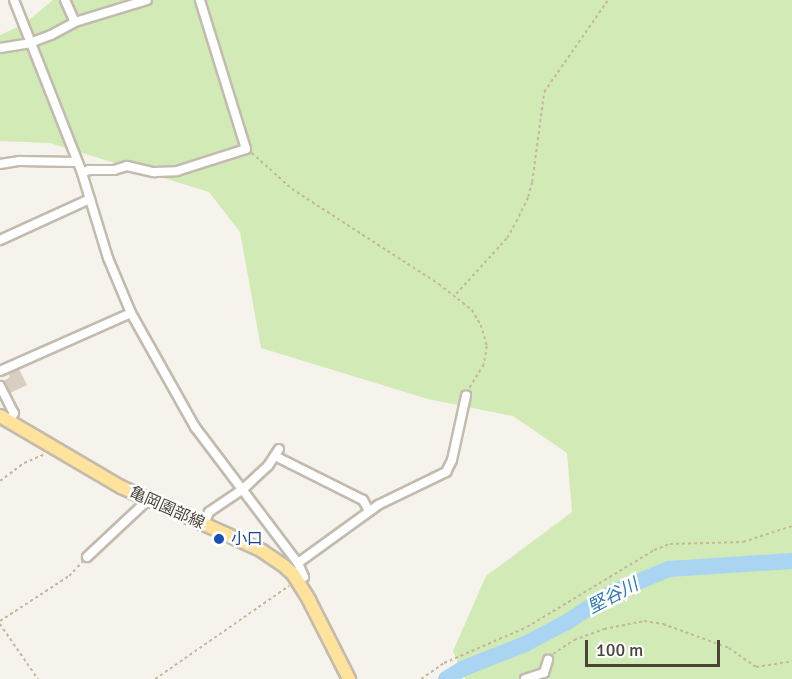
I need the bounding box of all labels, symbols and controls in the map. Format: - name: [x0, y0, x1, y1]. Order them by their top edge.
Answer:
- street label: 亀岡園部線: [127, 483, 207, 533]
- place label: 小口: [231, 529, 263, 549]
- marker: 小口: [212, 532, 226, 546]
- water label: 堅谷川: [584, 574, 642, 618]
- scale bar: [588, 628, 723, 666]
- text: 100 m: [596, 639, 643, 661]

